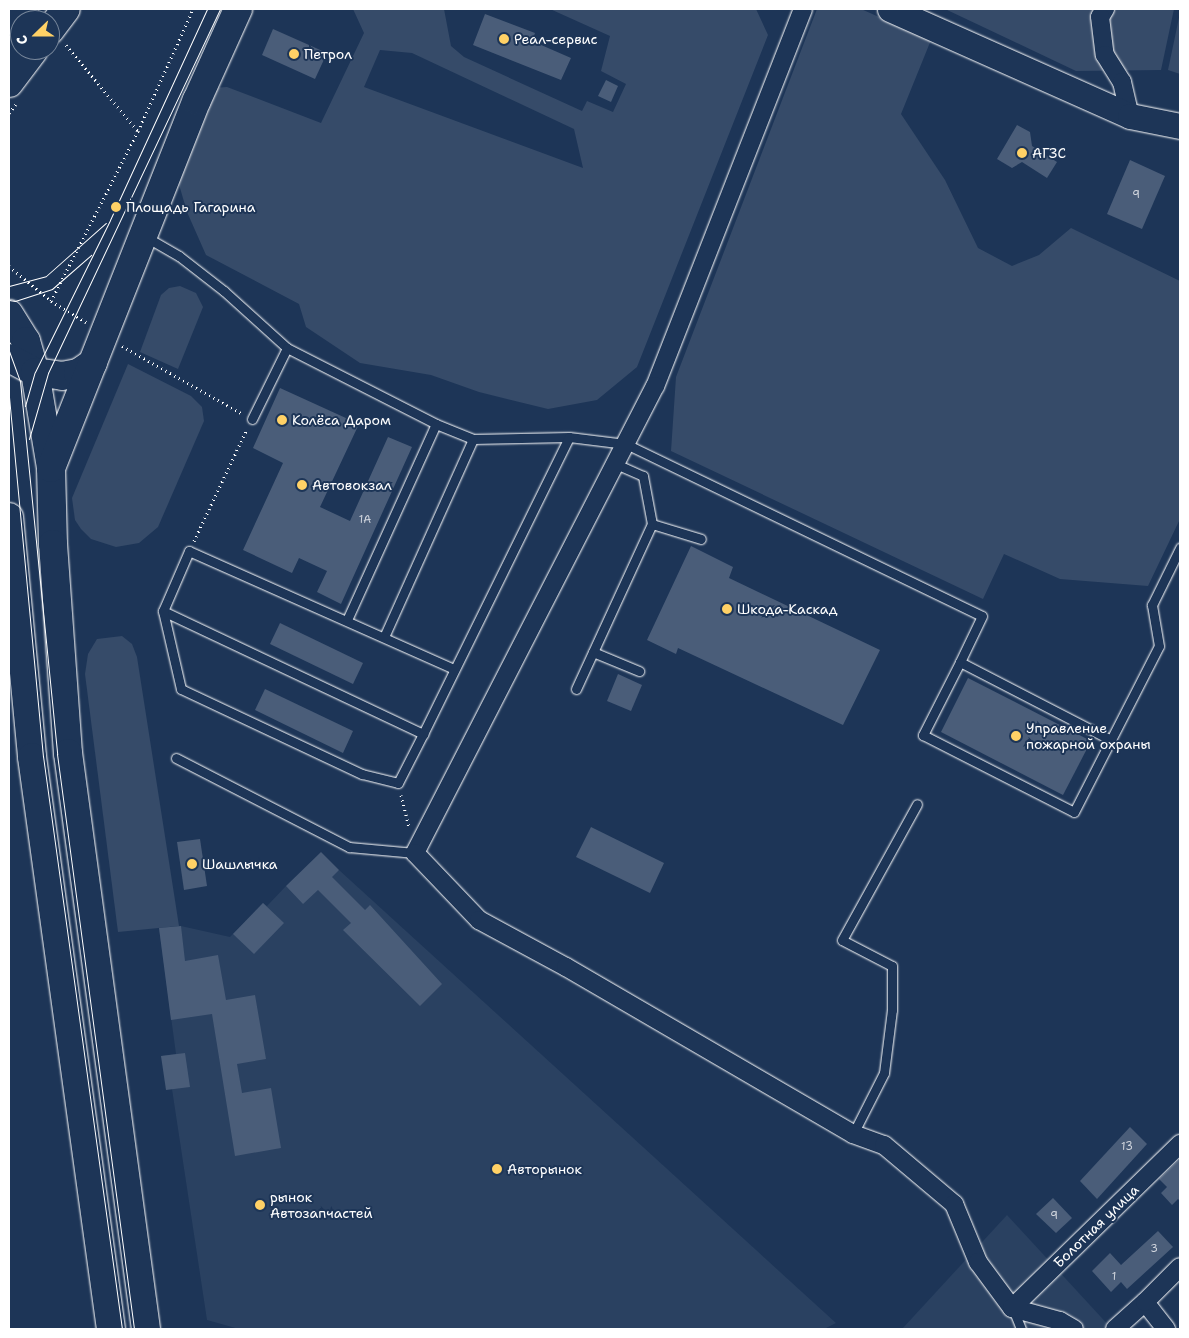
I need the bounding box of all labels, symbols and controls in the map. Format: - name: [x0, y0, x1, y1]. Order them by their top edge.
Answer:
- north arrow: [10, 10, 60, 60]
- place label: Реал-сервис: [514, 31, 598, 47]
- text: С: [12, 33, 32, 48]
- marker: Реал-сервис: [498, 33, 510, 45]
- place label: Петрол: [304, 46, 352, 62]
- marker: Петрол: [288, 48, 300, 60]
- place label: АГЗС: [1032, 145, 1066, 161]
- marker: АГЗС: [1016, 147, 1028, 159]
- house number: 9: [1132, 188, 1140, 202]
- place label: Площадь Гагарина: [126, 199, 255, 215]
- marker: Площадь Гагарина: [110, 201, 122, 213]
- place label: Колёса Даром: [292, 412, 391, 428]
- marker: Колёса Даром: [276, 414, 288, 426]
- place label: Автовокзал: [312, 477, 392, 493]
- marker: Автовокзал: [296, 479, 308, 491]
- house number: 1А: [359, 513, 371, 527]
- place label: Шкода-Каскад: [737, 601, 838, 617]
- marker: Шкода-Каскад: [721, 603, 733, 615]
- place label: Управление пожарной охраны: [1026, 720, 1151, 752]
- marker: Управление пожарной охраны: [1010, 730, 1022, 742]
- place label: Шашлычка: [202, 856, 278, 872]
- marker: Шашлычка: [186, 858, 198, 870]
- house number: 13: [1121, 1140, 1133, 1154]
- place label: Авторынок: [507, 1161, 582, 1177]
- marker: Авторынок: [491, 1163, 503, 1175]
- street label: Болотная улица: [1050, 1181, 1142, 1271]
- place label: рынок Автозапчастей: [270, 1189, 373, 1222]
- marker: рынок Автозапчастей: [254, 1199, 266, 1211]
- house number: 9: [1050, 1209, 1058, 1223]
- house number: 3: [1150, 1242, 1158, 1256]
- house number: 1: [1112, 1270, 1116, 1284]

